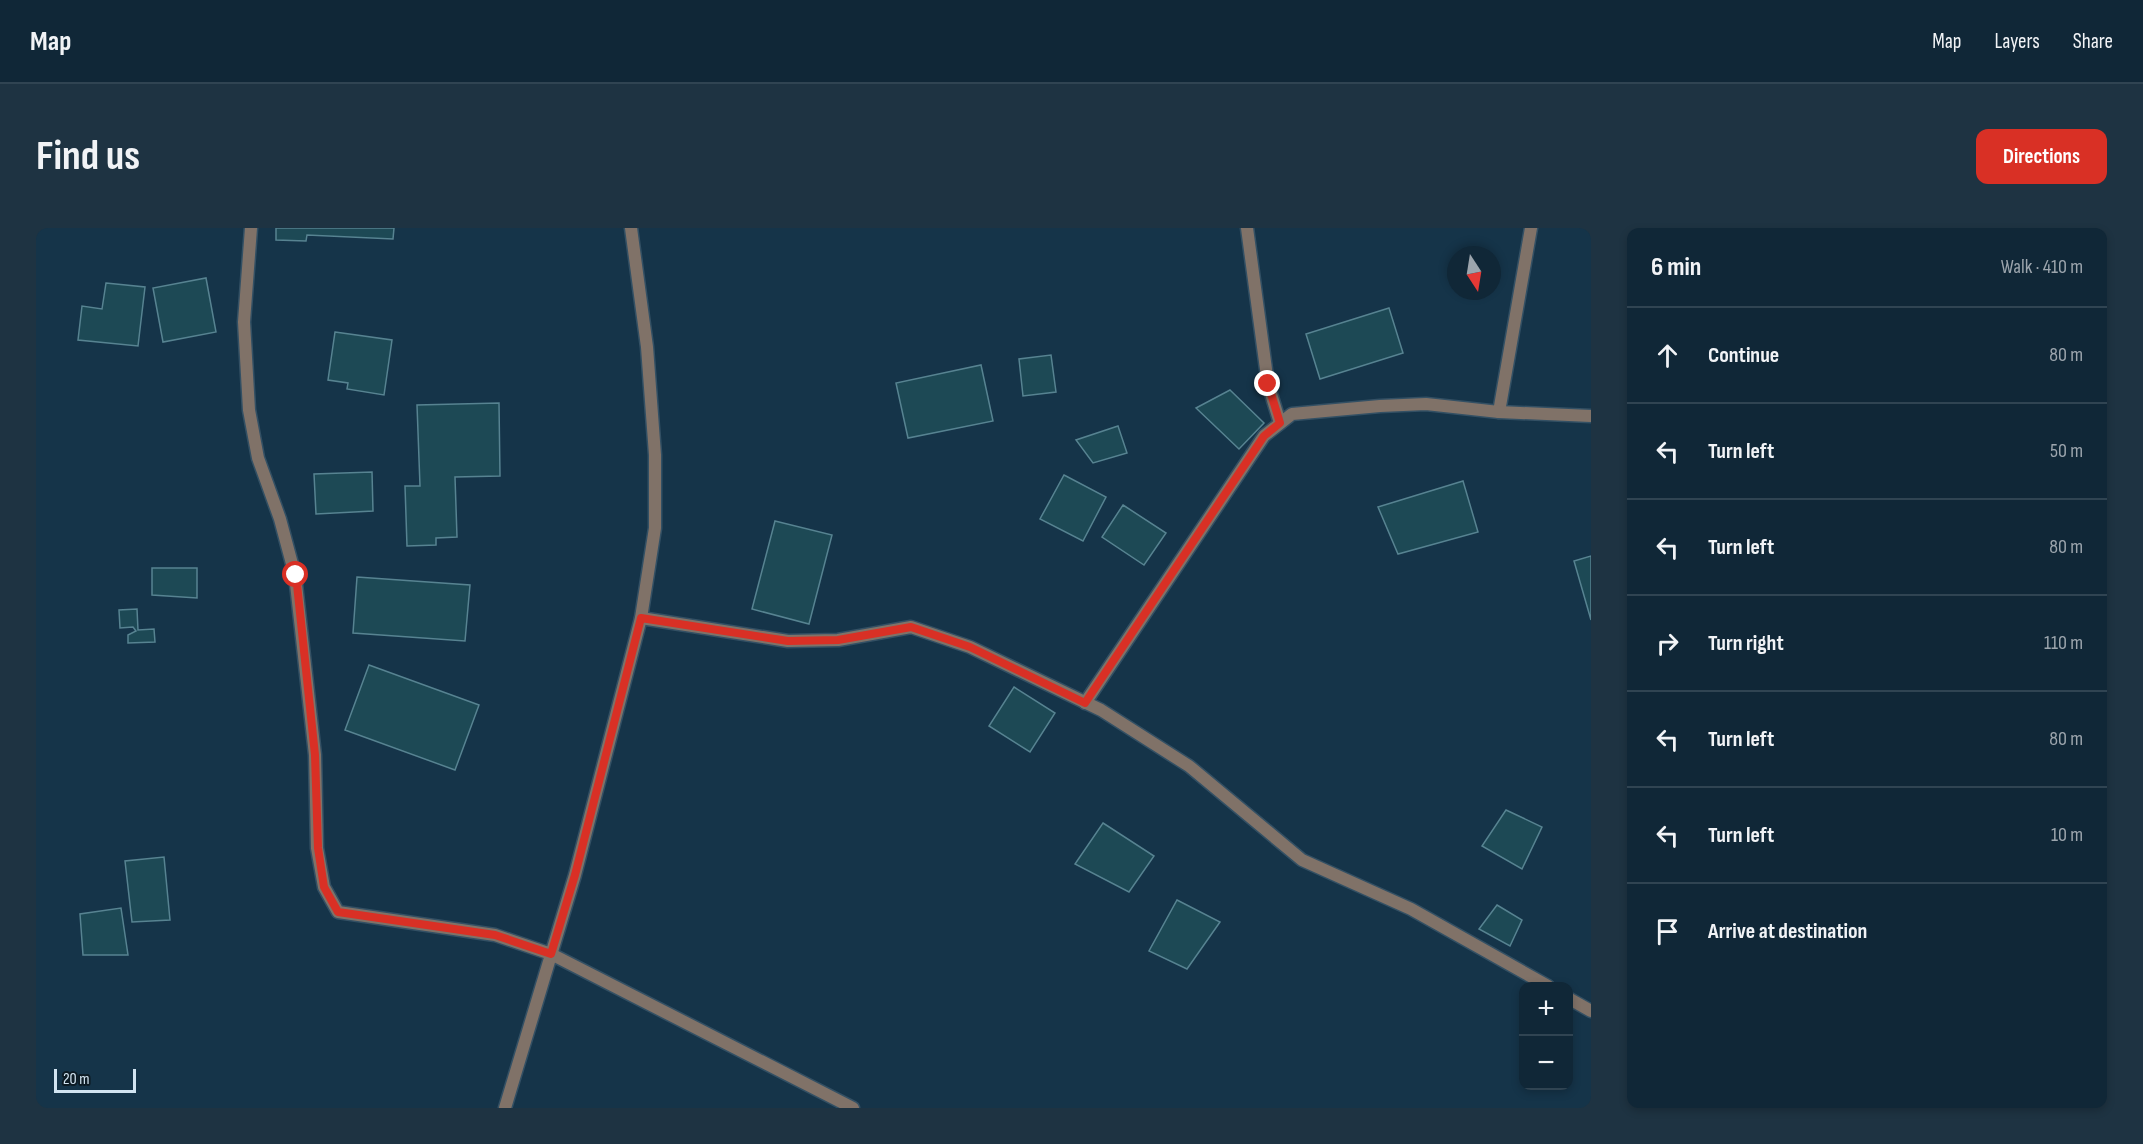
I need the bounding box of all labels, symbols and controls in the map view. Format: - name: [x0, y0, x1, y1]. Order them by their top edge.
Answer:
- text: Map: [30, 25, 71, 58]
- text: Map: [1932, 29, 1961, 54]
- text: Layers: [1994, 29, 2040, 54]
- text: Share: [2073, 29, 2113, 54]
- button: Directions: [1976, 129, 2107, 184]
- text: Find us: [36, 131, 140, 182]
- north arrow: [1447, 246, 1501, 300]
- text: 6 min: [1651, 252, 1701, 283]
- text: Walk · 410 m: [2001, 255, 2083, 279]
- icon: ahead: [1651, 339, 1684, 372]
- text: Continue: [1708, 342, 1779, 369]
- text: 80 m: [2049, 343, 2083, 367]
- route end: [1254, 370, 1280, 396]
- icon: left: [1651, 435, 1684, 468]
- text: Turn left: [1708, 438, 1774, 465]
- text: 50 m: [2050, 439, 2083, 463]
- icon: left: [1651, 531, 1684, 564]
- text: Turn left: [1708, 534, 1774, 561]
- text: 80 m: [2049, 535, 2083, 559]
- route start: [282, 561, 308, 587]
- icon: right: [1651, 627, 1684, 660]
- text: Turn right: [1708, 630, 1784, 657]
- text: 110 m: [2044, 631, 2083, 655]
- icon: left: [1651, 723, 1684, 756]
- text: Turn left: [1708, 726, 1774, 753]
- text: 80 m: [2049, 727, 2083, 751]
- icon: left: [1651, 819, 1684, 852]
- text: Turn left: [1708, 822, 1774, 849]
- text: 10 m: [2051, 823, 2083, 847]
- icon: arrive: [1651, 915, 1684, 948]
- text: Arrive at destination: [1708, 918, 1867, 945]
- map controls: [1519, 982, 1573, 1090]
- button: +: [1519, 982, 1573, 1036]
- button: −: [1519, 1036, 1573, 1090]
- scale bar: [54, 1066, 136, 1094]
- text: 20 m: [63, 1070, 90, 1089]

